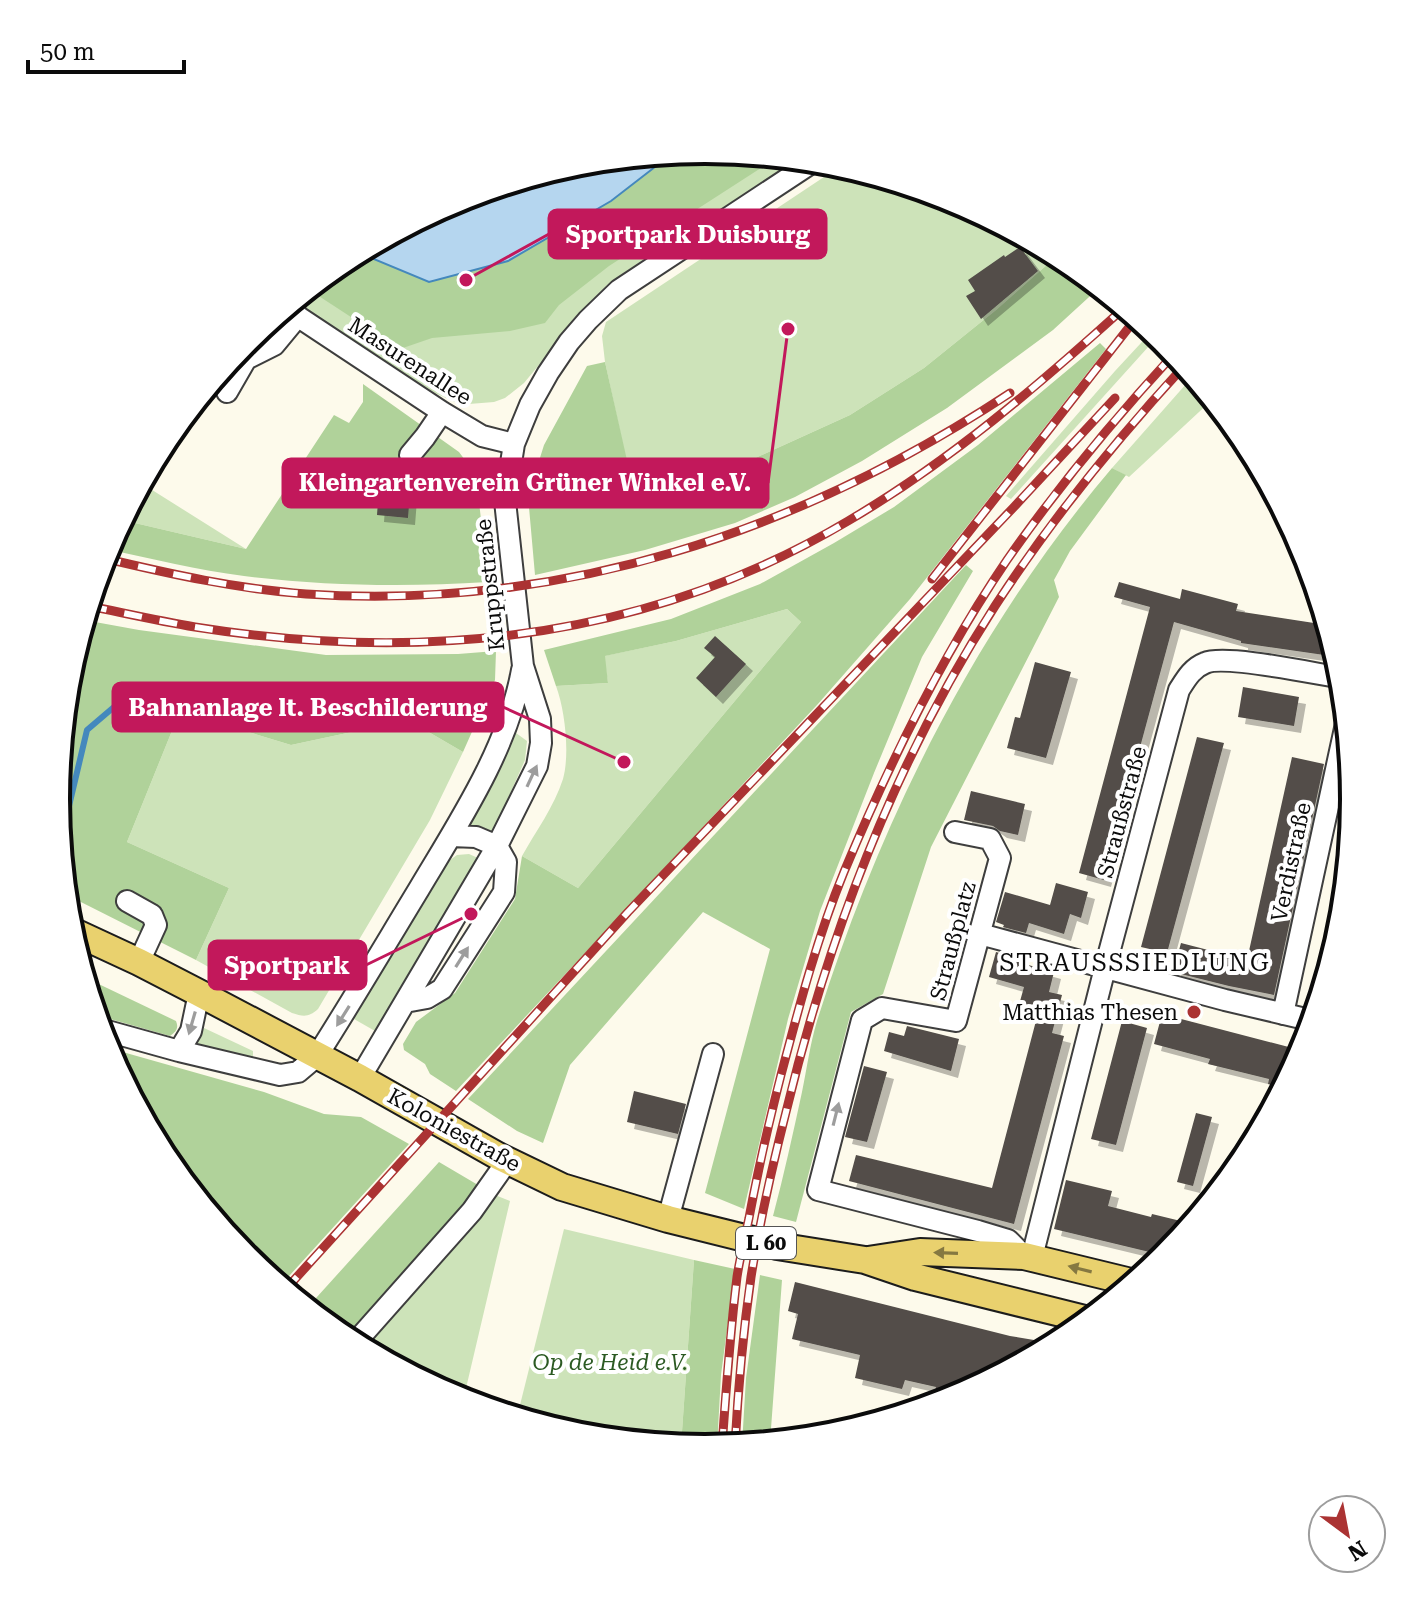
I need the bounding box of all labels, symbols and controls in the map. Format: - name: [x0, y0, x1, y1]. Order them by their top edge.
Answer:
- scale bar: [28, 24, 184, 74]
- text: 50 m: [40, 38, 95, 66]
- callout: Sportpark Duisburg: [549, 210, 826, 258]
- text: Sportpark Duisburg: [566, 221, 810, 249]
- street label: Masurenallee: [344, 312, 476, 410]
- callout: Kleingartenverein Grüner Winkel e.V.: [283, 459, 768, 507]
- text: Kleingartenverein Grüner Winkel e.V.: [299, 469, 751, 497]
- street label: Kruppstraße: [471, 518, 509, 652]
- callout: Bahnanlage lt. Beschilderung: [113, 683, 503, 731]
- text: Bahnanlage lt. Beschilderung: [129, 694, 488, 722]
- street label: Straußstraße: [1092, 744, 1152, 880]
- one-way arrow: [525, 764, 539, 788]
- street label: Verdistraße: [1266, 800, 1316, 924]
- street label: Straußplatz: [925, 879, 981, 1003]
- callout: Sportpark: [209, 941, 366, 989]
- one-way arrow: [455, 947, 470, 968]
- district label: STRAUSSSIEDLUNG: [999, 949, 1271, 977]
- text: Sportpark: [224, 952, 350, 980]
- place label: Matthias Thesen: [1002, 1000, 1178, 1025]
- marker: Matthias Thesen: [1185, 1003, 1203, 1021]
- one-way arrow: [336, 1005, 350, 1027]
- one-way arrow: [185, 1011, 198, 1035]
- street label: Koloniestraße: [383, 1083, 525, 1177]
- one-way arrow: [831, 1102, 843, 1127]
- road number: L 60: [736, 1227, 796, 1259]
- one-way arrow: [933, 1246, 958, 1259]
- one-way arrow: [1067, 1263, 1092, 1275]
- park label: Op de Heid e.V.: [533, 1350, 687, 1375]
- north arrow: [1307, 1494, 1387, 1574]
- text: N: [1343, 1535, 1371, 1566]

